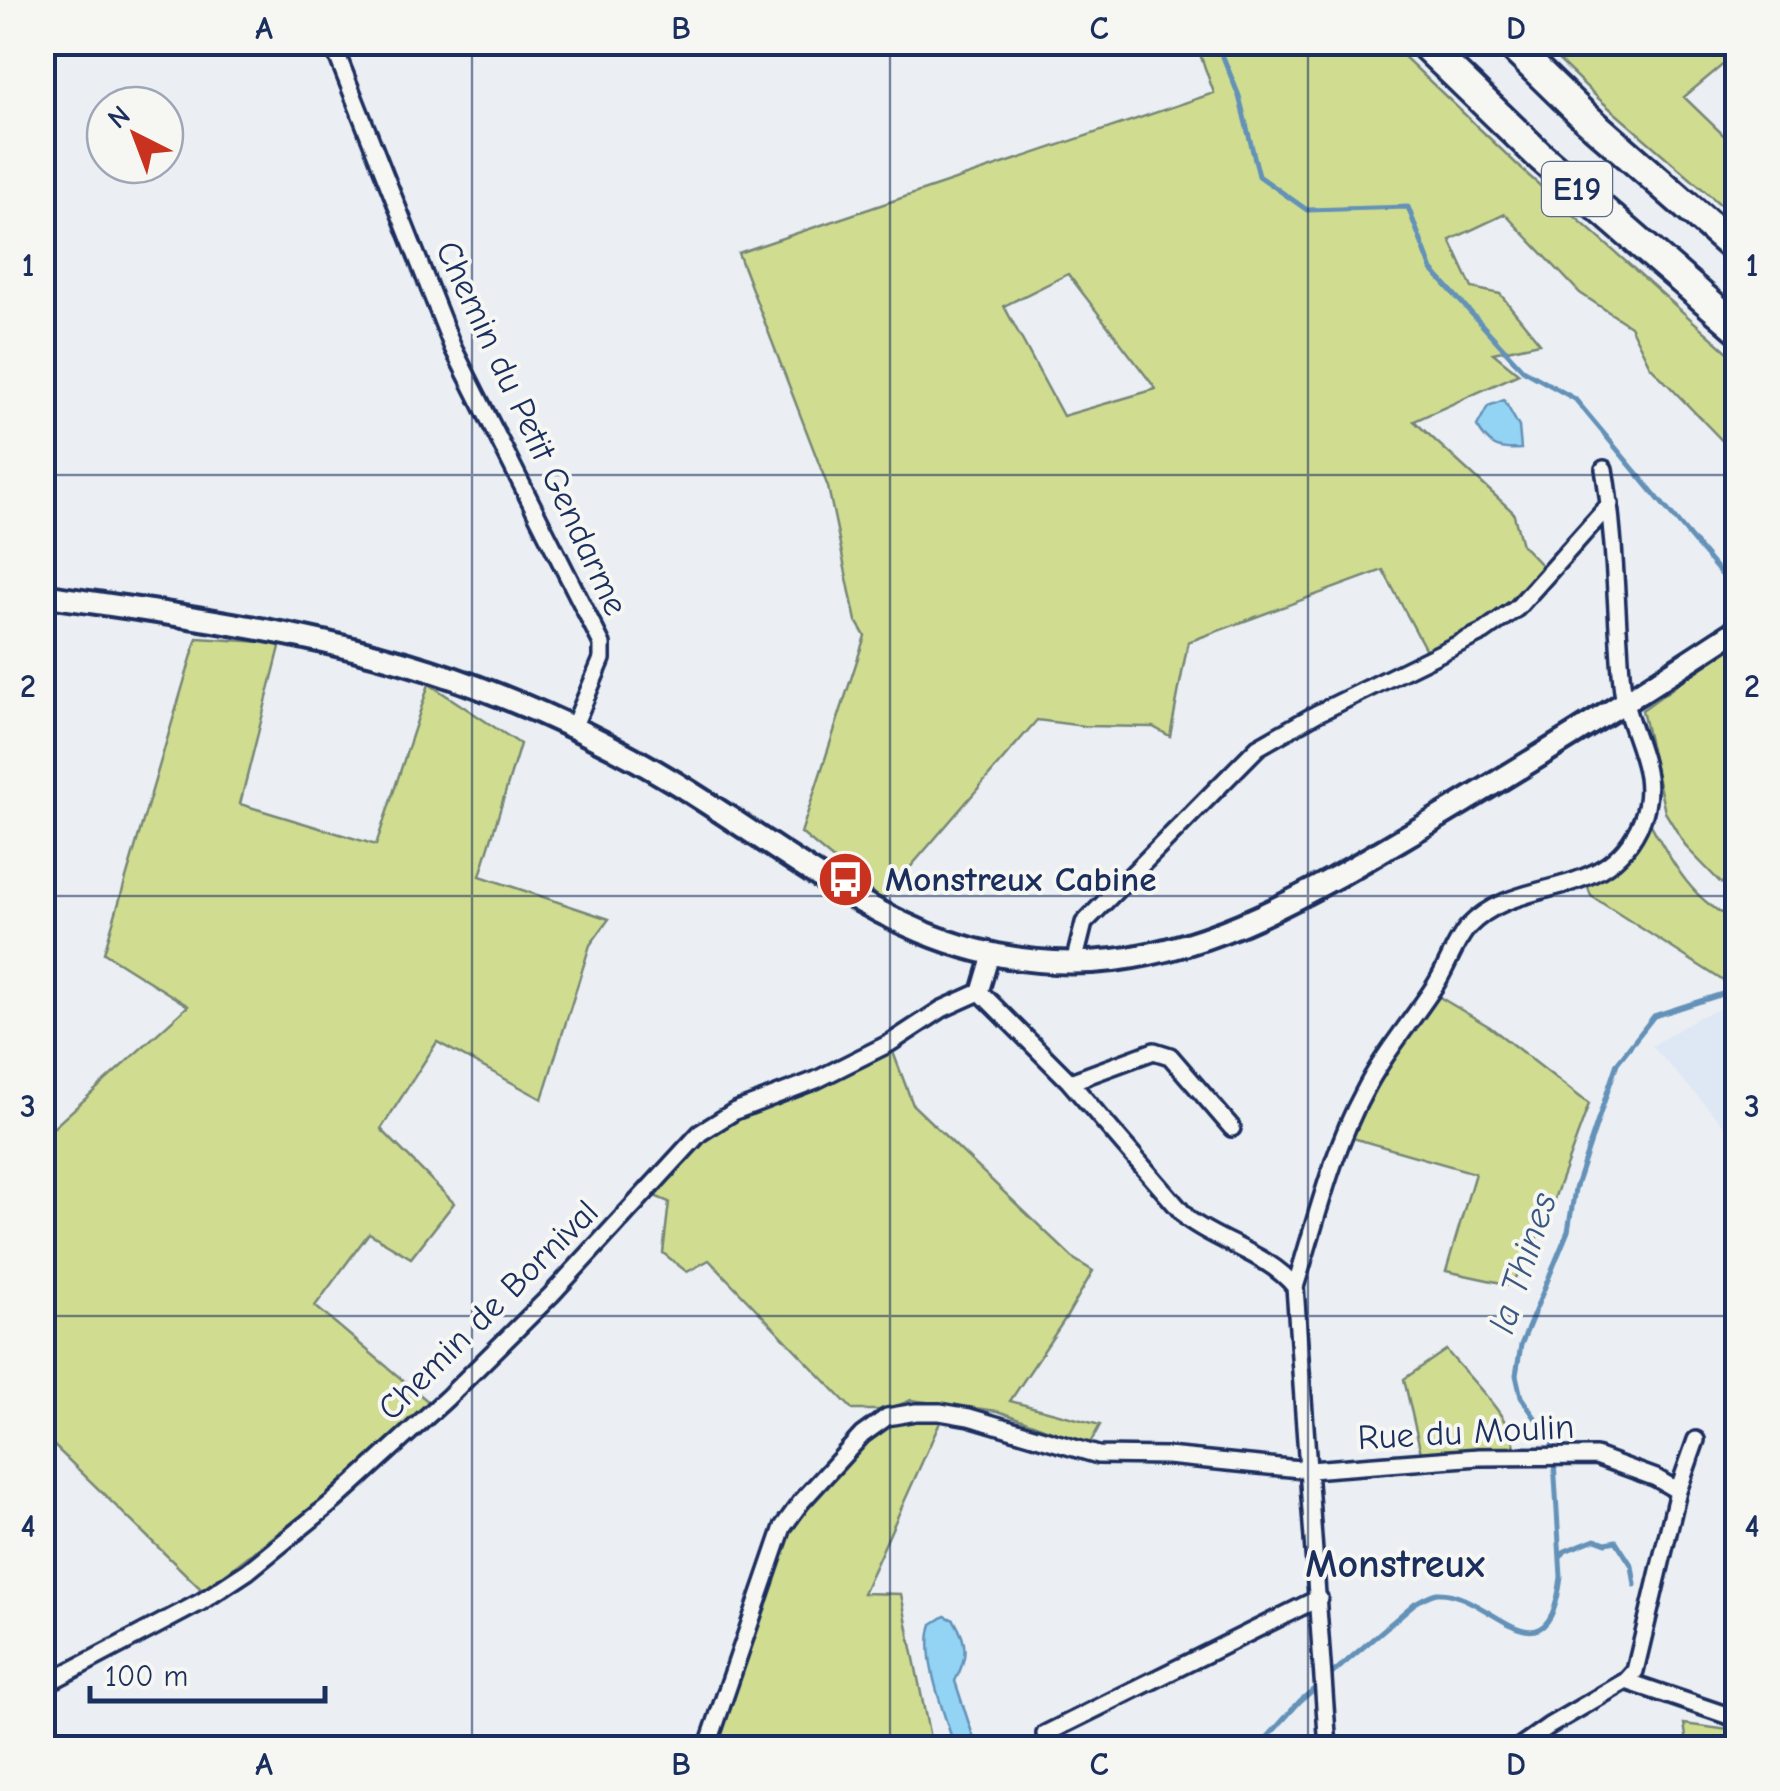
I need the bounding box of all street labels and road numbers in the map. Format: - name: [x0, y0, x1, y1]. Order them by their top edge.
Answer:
- road number: E19: [1542, 162, 1612, 216]
- street label: Chemin du Petit Gendarme: [427, 234, 637, 622]
- street label: Chemin de Bornival: [369, 1191, 607, 1429]
- street label: Rue du Moulin: [1357, 1406, 1575, 1458]

